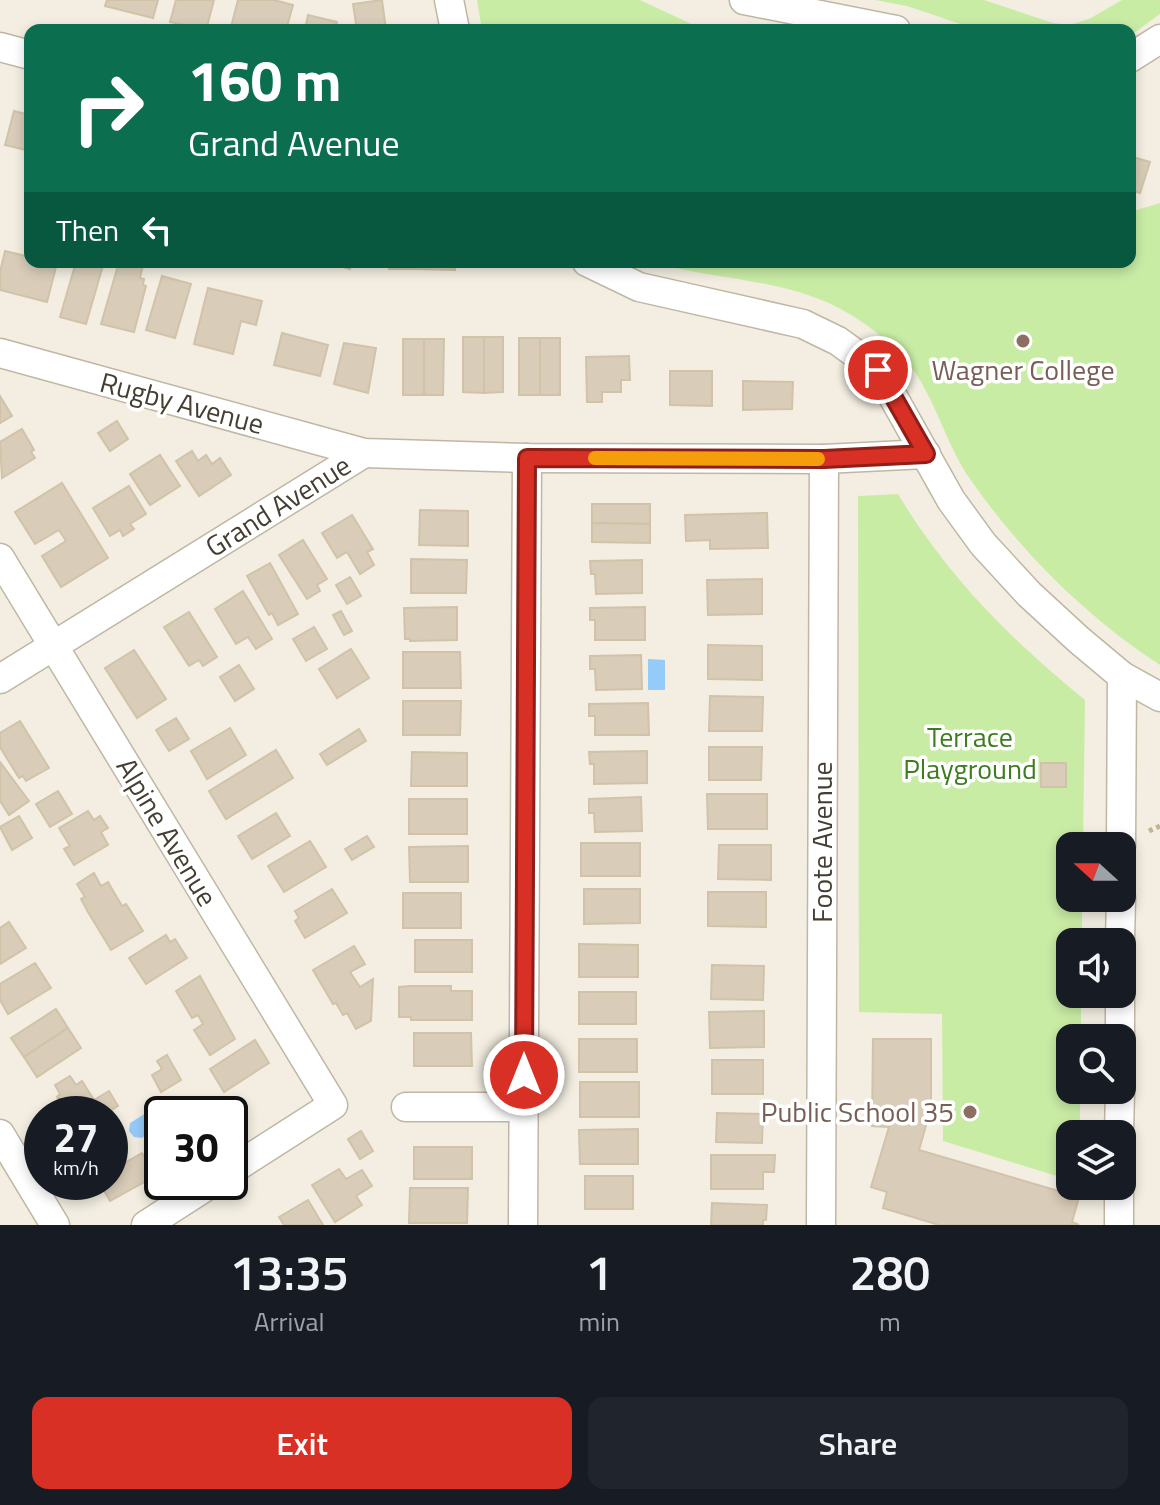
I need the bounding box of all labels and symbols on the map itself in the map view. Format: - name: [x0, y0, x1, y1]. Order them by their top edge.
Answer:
- marker: Wagner College: [1014, 332, 1032, 350]
- pin: [844, 336, 912, 404]
- place label: Wagner College: [931, 348, 1115, 391]
- street label: Rugby Avenue: [95, 360, 269, 445]
- street label: Grand Avenue: [197, 444, 359, 567]
- park label: Terrace Playground: [903, 715, 1037, 790]
- street label: Alpine Avenue: [106, 749, 229, 914]
- street label: Foote Avenue: [800, 761, 843, 923]
- north arrow: [1056, 832, 1136, 912]
- position arrow: [482, 1033, 566, 1117]
- place label: Public School 35: [761, 1090, 954, 1133]
- speed limit sign: 30: [144, 1096, 248, 1200]
- marker: Public School 35: [961, 1103, 979, 1121]

